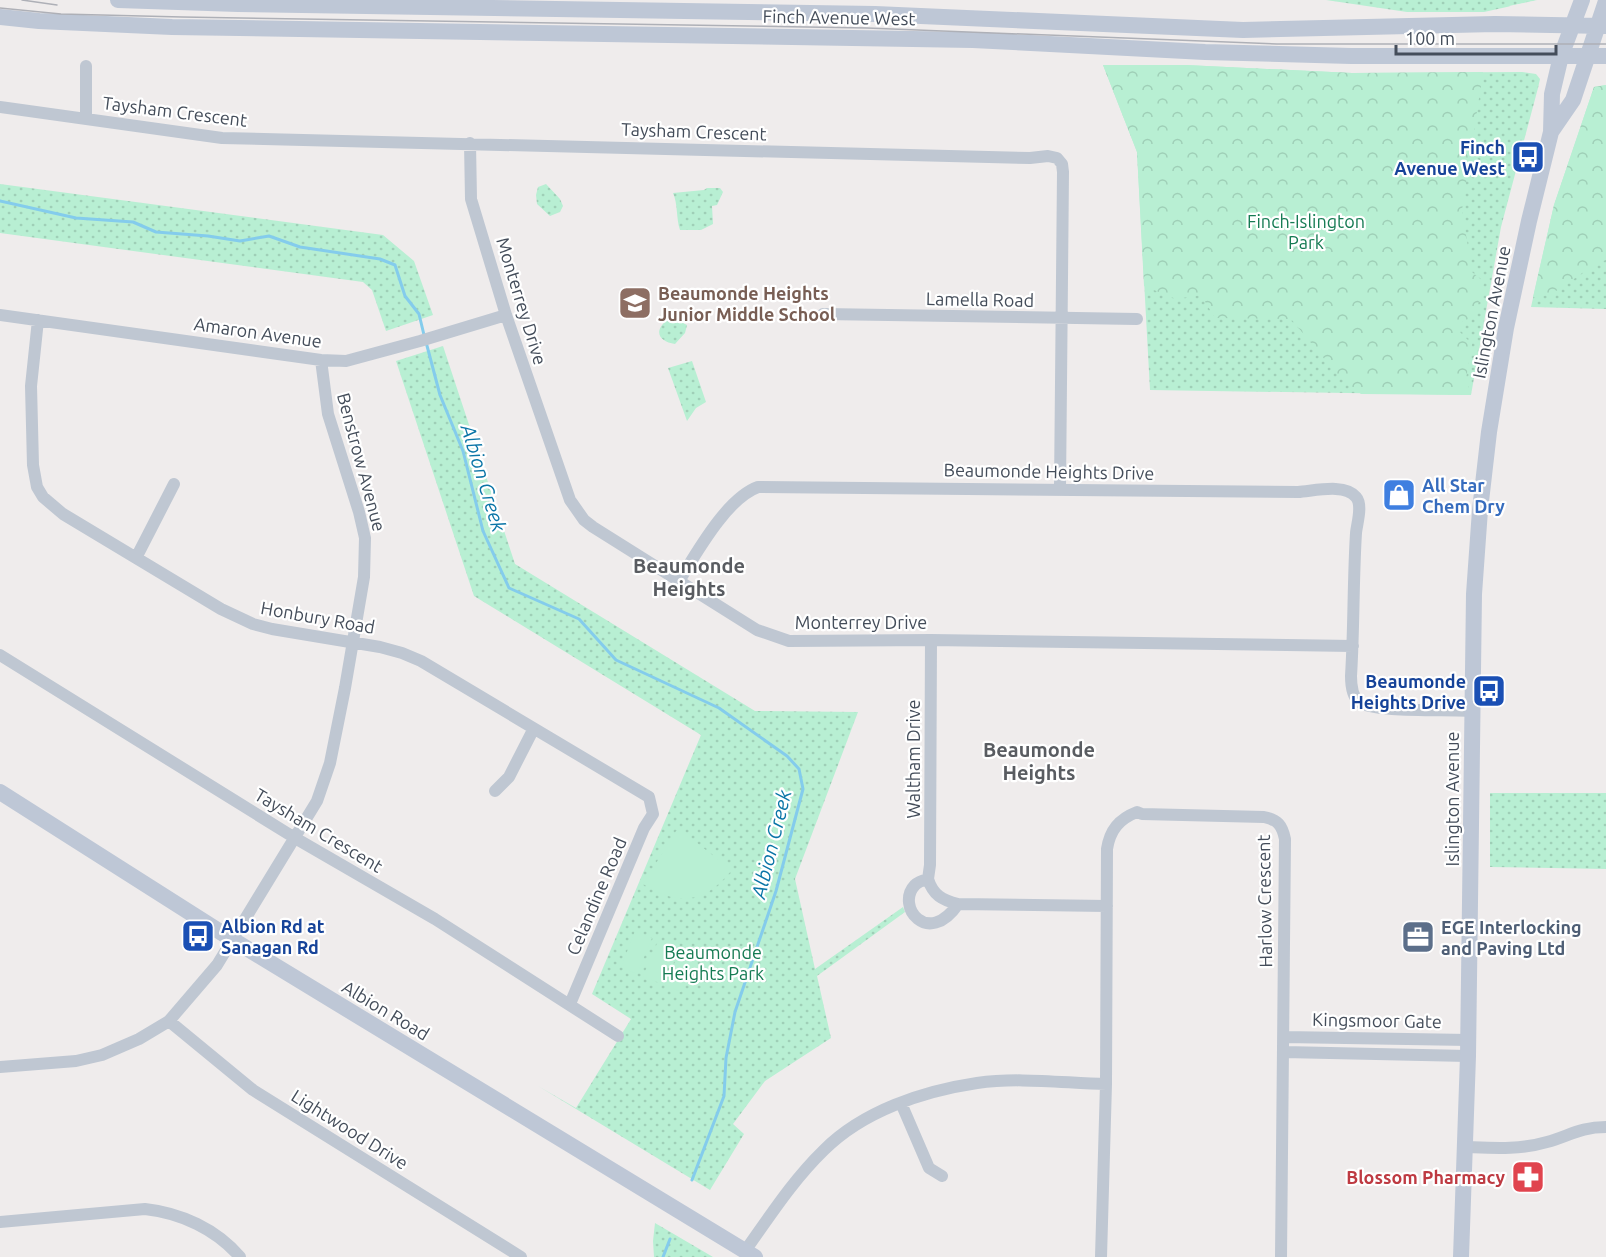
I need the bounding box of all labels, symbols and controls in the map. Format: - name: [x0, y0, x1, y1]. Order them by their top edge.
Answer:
- street label: Finch Avenue West: [762, 6, 916, 28]
- scale bar: [1396, 18, 1556, 56]
- text: 100 m: [1405, 28, 1455, 48]
- street label: Taysham Crescent: [102, 92, 248, 130]
- street label: Taysham Crescent: [621, 118, 767, 144]
- place label: Finch Avenue West: [1394, 137, 1505, 178]
- bus stop icon: Finch Avenue West: [1510, 139, 1546, 175]
- park label: Finch-Islington Park: [1247, 211, 1365, 252]
- street label: Monterrey Drive: [493, 235, 551, 367]
- street label: Islington Avenue: [1468, 244, 1514, 380]
- place label: Beaumonde Heights Junior Middle School: [658, 283, 836, 324]
- school or university icon: Beaumonde Heights Junior Middle School: [617, 285, 653, 321]
- street label: Lamella Road: [926, 288, 1034, 310]
- street label: Amaron Avenue: [193, 313, 323, 351]
- street label: Benstrow Avenue: [334, 391, 390, 533]
- water label: Albion Creek: [456, 420, 511, 535]
- street label: Beaumonde Heights Drive: [943, 459, 1155, 483]
- place label: All Star Chem Dry: [1422, 475, 1505, 516]
- shop icon: All Star Chem Dry: [1381, 477, 1417, 513]
- district label: Beaumonde Heights: [633, 554, 745, 600]
- street label: Honbury Road: [259, 597, 377, 637]
- street label: Monterrey Drive: [795, 612, 927, 632]
- place label: Beaumonde Heights Drive: [1351, 671, 1466, 712]
- bus stop icon: Beaumonde Heights Drive: [1471, 673, 1507, 709]
- street label: Waltham Drive: [903, 699, 923, 819]
- street label: Islington Avenue: [1442, 732, 1462, 866]
- district label: Beaumonde Heights: [983, 738, 1095, 784]
- street label: Taysham Crescent: [252, 784, 386, 876]
- water label: Albion Creek: [746, 787, 796, 902]
- street label: Celandine Road: [562, 834, 630, 958]
- street label: Harlow Crescent: [1253, 834, 1275, 968]
- place label: Albion Rd at Sanagan Rd: [221, 916, 325, 957]
- place label: EGE Interlocking and Paving Ltd: [1441, 917, 1582, 958]
- bus stop icon: Albion Rd at Sanagan Rd: [180, 918, 216, 954]
- office icon: EGE Interlocking and Paving Ltd: [1400, 919, 1436, 955]
- park label: Beaumonde Heights Park: [662, 942, 764, 983]
- street label: Albion Road: [339, 976, 433, 1044]
- street label: Kingsmoor Gate: [1312, 1009, 1442, 1031]
- street label: Lightwood Drive: [288, 1085, 412, 1173]
- pharmacy icon: Blossom Pharmacy: [1510, 1159, 1546, 1195]
- place label: Blossom Pharmacy: [1346, 1167, 1505, 1187]

